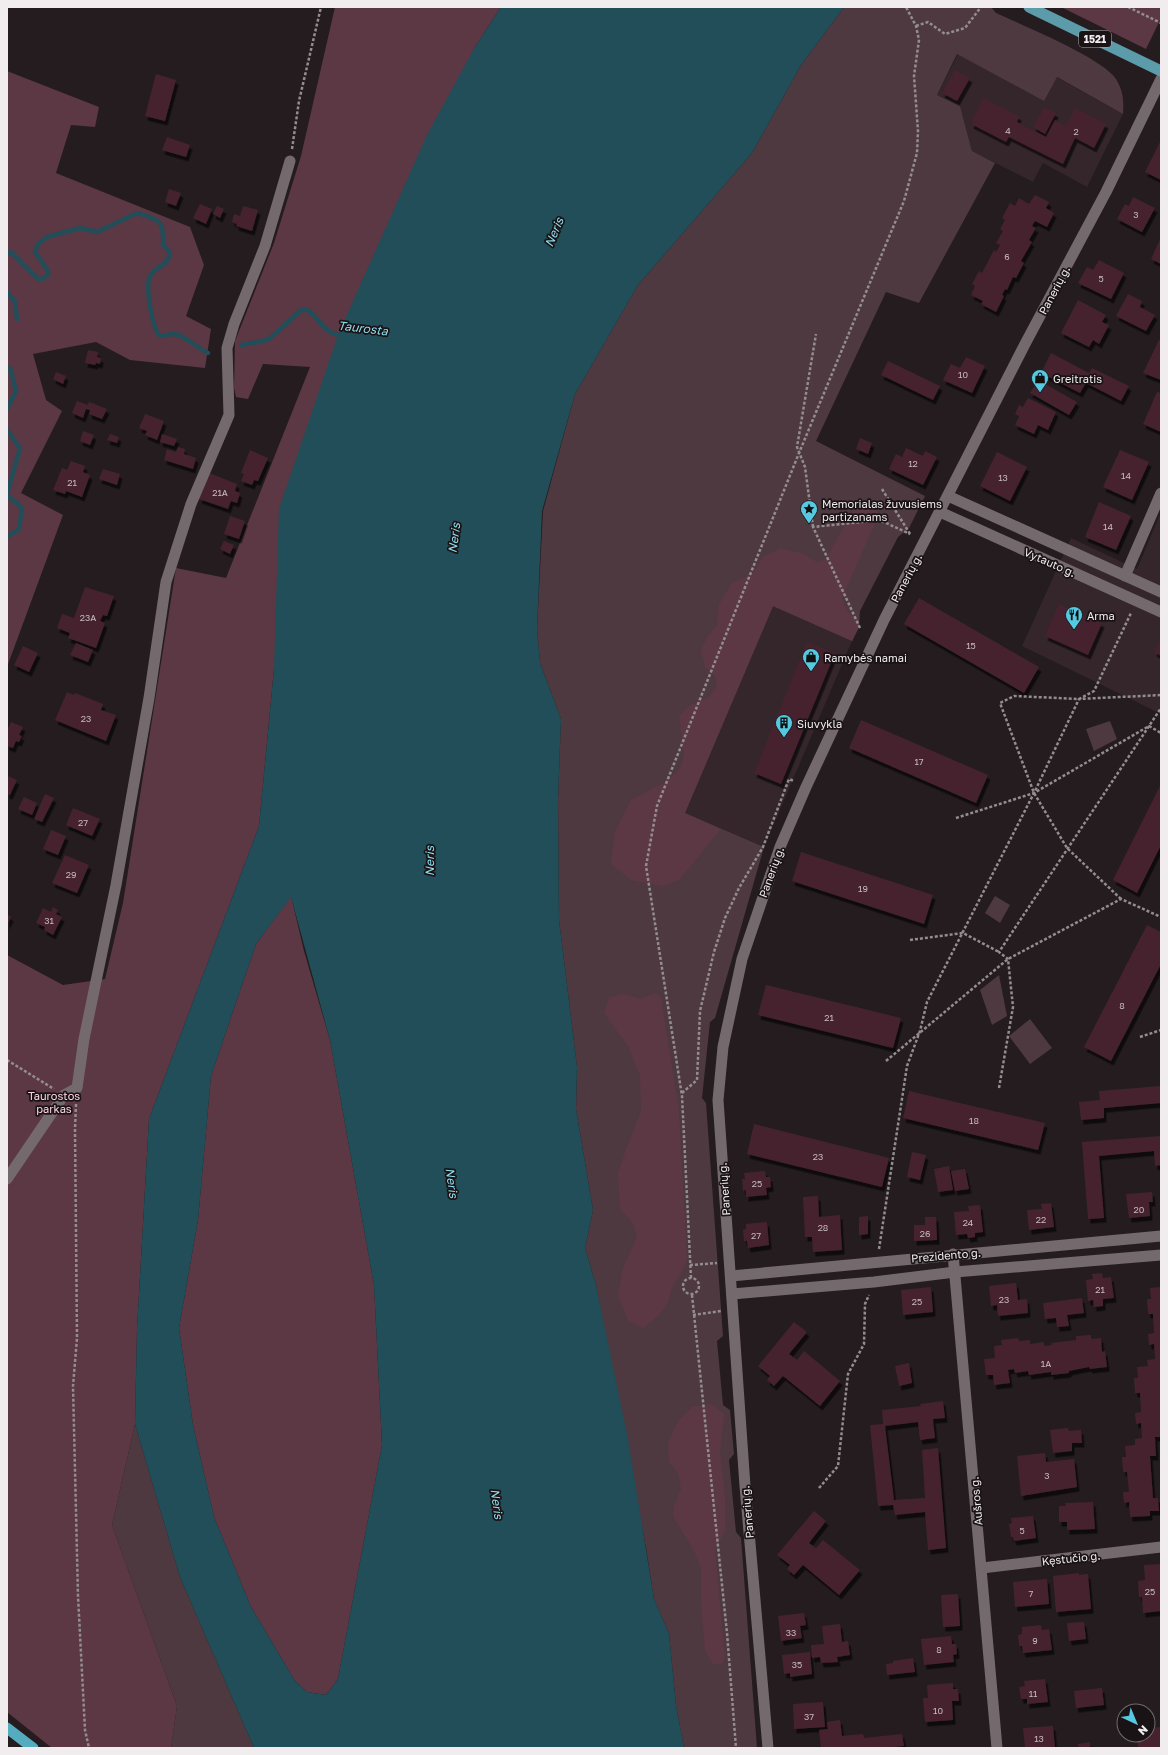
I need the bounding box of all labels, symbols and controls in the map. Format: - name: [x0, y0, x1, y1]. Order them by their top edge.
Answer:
- road number: 1521: [1079, 31, 1111, 47]
- house number: 4: [1005, 125, 1011, 136]
- house number: 2: [1073, 126, 1079, 137]
- house number: 3: [1133, 209, 1139, 220]
- water label: Neris: [541, 215, 567, 249]
- house number: 6: [1004, 251, 1010, 262]
- street label: Panerių g.: [1036, 263, 1072, 317]
- house number: 5: [1098, 273, 1104, 284]
- water label: Taurosta: [337, 318, 390, 339]
- shop icon: Greitratis: [1030, 368, 1050, 393]
- house number: 10: [958, 369, 968, 380]
- place label: Greitratis: [1053, 372, 1102, 385]
- house number: 12: [908, 458, 918, 469]
- house number: 14: [1121, 470, 1131, 481]
- house number: 13: [998, 472, 1008, 483]
- house number: 21: [67, 477, 77, 488]
- house number: 21A: [212, 487, 228, 498]
- place label: Memorialas žuvusiems partizanams: [822, 497, 942, 523]
- place icon: Memorialas žuvusiems partizanams: [799, 499, 819, 524]
- water label: Neris: [445, 521, 463, 554]
- house number: 14: [1103, 521, 1113, 532]
- street label: Vytauto g.: [1022, 545, 1078, 579]
- street label: Panerių g.: [888, 551, 924, 605]
- restaurant icon: Arma: [1064, 605, 1084, 630]
- place label: Arma: [1087, 609, 1115, 622]
- house number: 23A: [80, 612, 96, 623]
- house number: 15: [966, 640, 976, 651]
- shop icon: Ramybės namai: [801, 647, 821, 672]
- place label: Ramybės namai: [824, 651, 907, 664]
- house number: 23: [81, 713, 91, 724]
- building icon: Siuvykla: [774, 713, 794, 738]
- place label: Siuvykla: [797, 717, 842, 730]
- house number: 17: [914, 756, 924, 767]
- house number: 27: [78, 817, 88, 828]
- water label: Neris: [422, 845, 437, 876]
- street label: Panerių g.: [756, 845, 786, 899]
- house number: 29: [66, 869, 76, 880]
- house number: 19: [858, 883, 868, 894]
- house number: 31: [44, 915, 54, 926]
- house number: 8: [1119, 1000, 1125, 1011]
- house number: 21: [824, 1012, 834, 1023]
- park label: Taurostos parkas: [28, 1089, 80, 1115]
- house number: 18: [969, 1115, 979, 1126]
- house number: 23: [813, 1151, 823, 1162]
- street label: Panerių g.: [716, 1162, 732, 1216]
- water label: Neris: [442, 1167, 462, 1200]
- house number: 25: [752, 1178, 762, 1189]
- house number: 20: [1134, 1204, 1145, 1215]
- house number: 22: [1036, 1214, 1046, 1225]
- house number: 24: [963, 1217, 974, 1228]
- house number: 28: [818, 1222, 828, 1233]
- house number: 26: [920, 1228, 930, 1239]
- house number: 27: [751, 1230, 761, 1241]
- street label: Prezidento g.: [911, 1245, 981, 1265]
- house number: 21: [1095, 1284, 1105, 1295]
- house number: 23: [999, 1294, 1009, 1305]
- house number: 25: [912, 1296, 922, 1307]
- house number: 1A: [1041, 1358, 1051, 1369]
- house number: 3: [1044, 1470, 1050, 1481]
- street label: Aušros g.: [967, 1476, 985, 1526]
- street label: Panerių g.: [738, 1485, 756, 1539]
- water label: Neris: [487, 1488, 507, 1521]
- house number: 5: [1019, 1525, 1025, 1536]
- street label: Kęstučio g.: [1041, 1548, 1101, 1568]
- house number: 25: [1145, 1586, 1155, 1597]
- house number: 7: [1029, 1588, 1034, 1599]
- house number: 33: [786, 1627, 796, 1638]
- house number: 9: [1032, 1635, 1038, 1646]
- house number: 8: [936, 1644, 942, 1655]
- house number: 35: [792, 1659, 802, 1670]
- house number: 11: [1029, 1688, 1038, 1699]
- north arrow: [1116, 1703, 1156, 1743]
- house number: 10: [933, 1705, 943, 1716]
- house number: 37: [804, 1711, 814, 1722]
- text: N: [1136, 1723, 1151, 1738]
- house number: 13: [1034, 1733, 1044, 1744]

